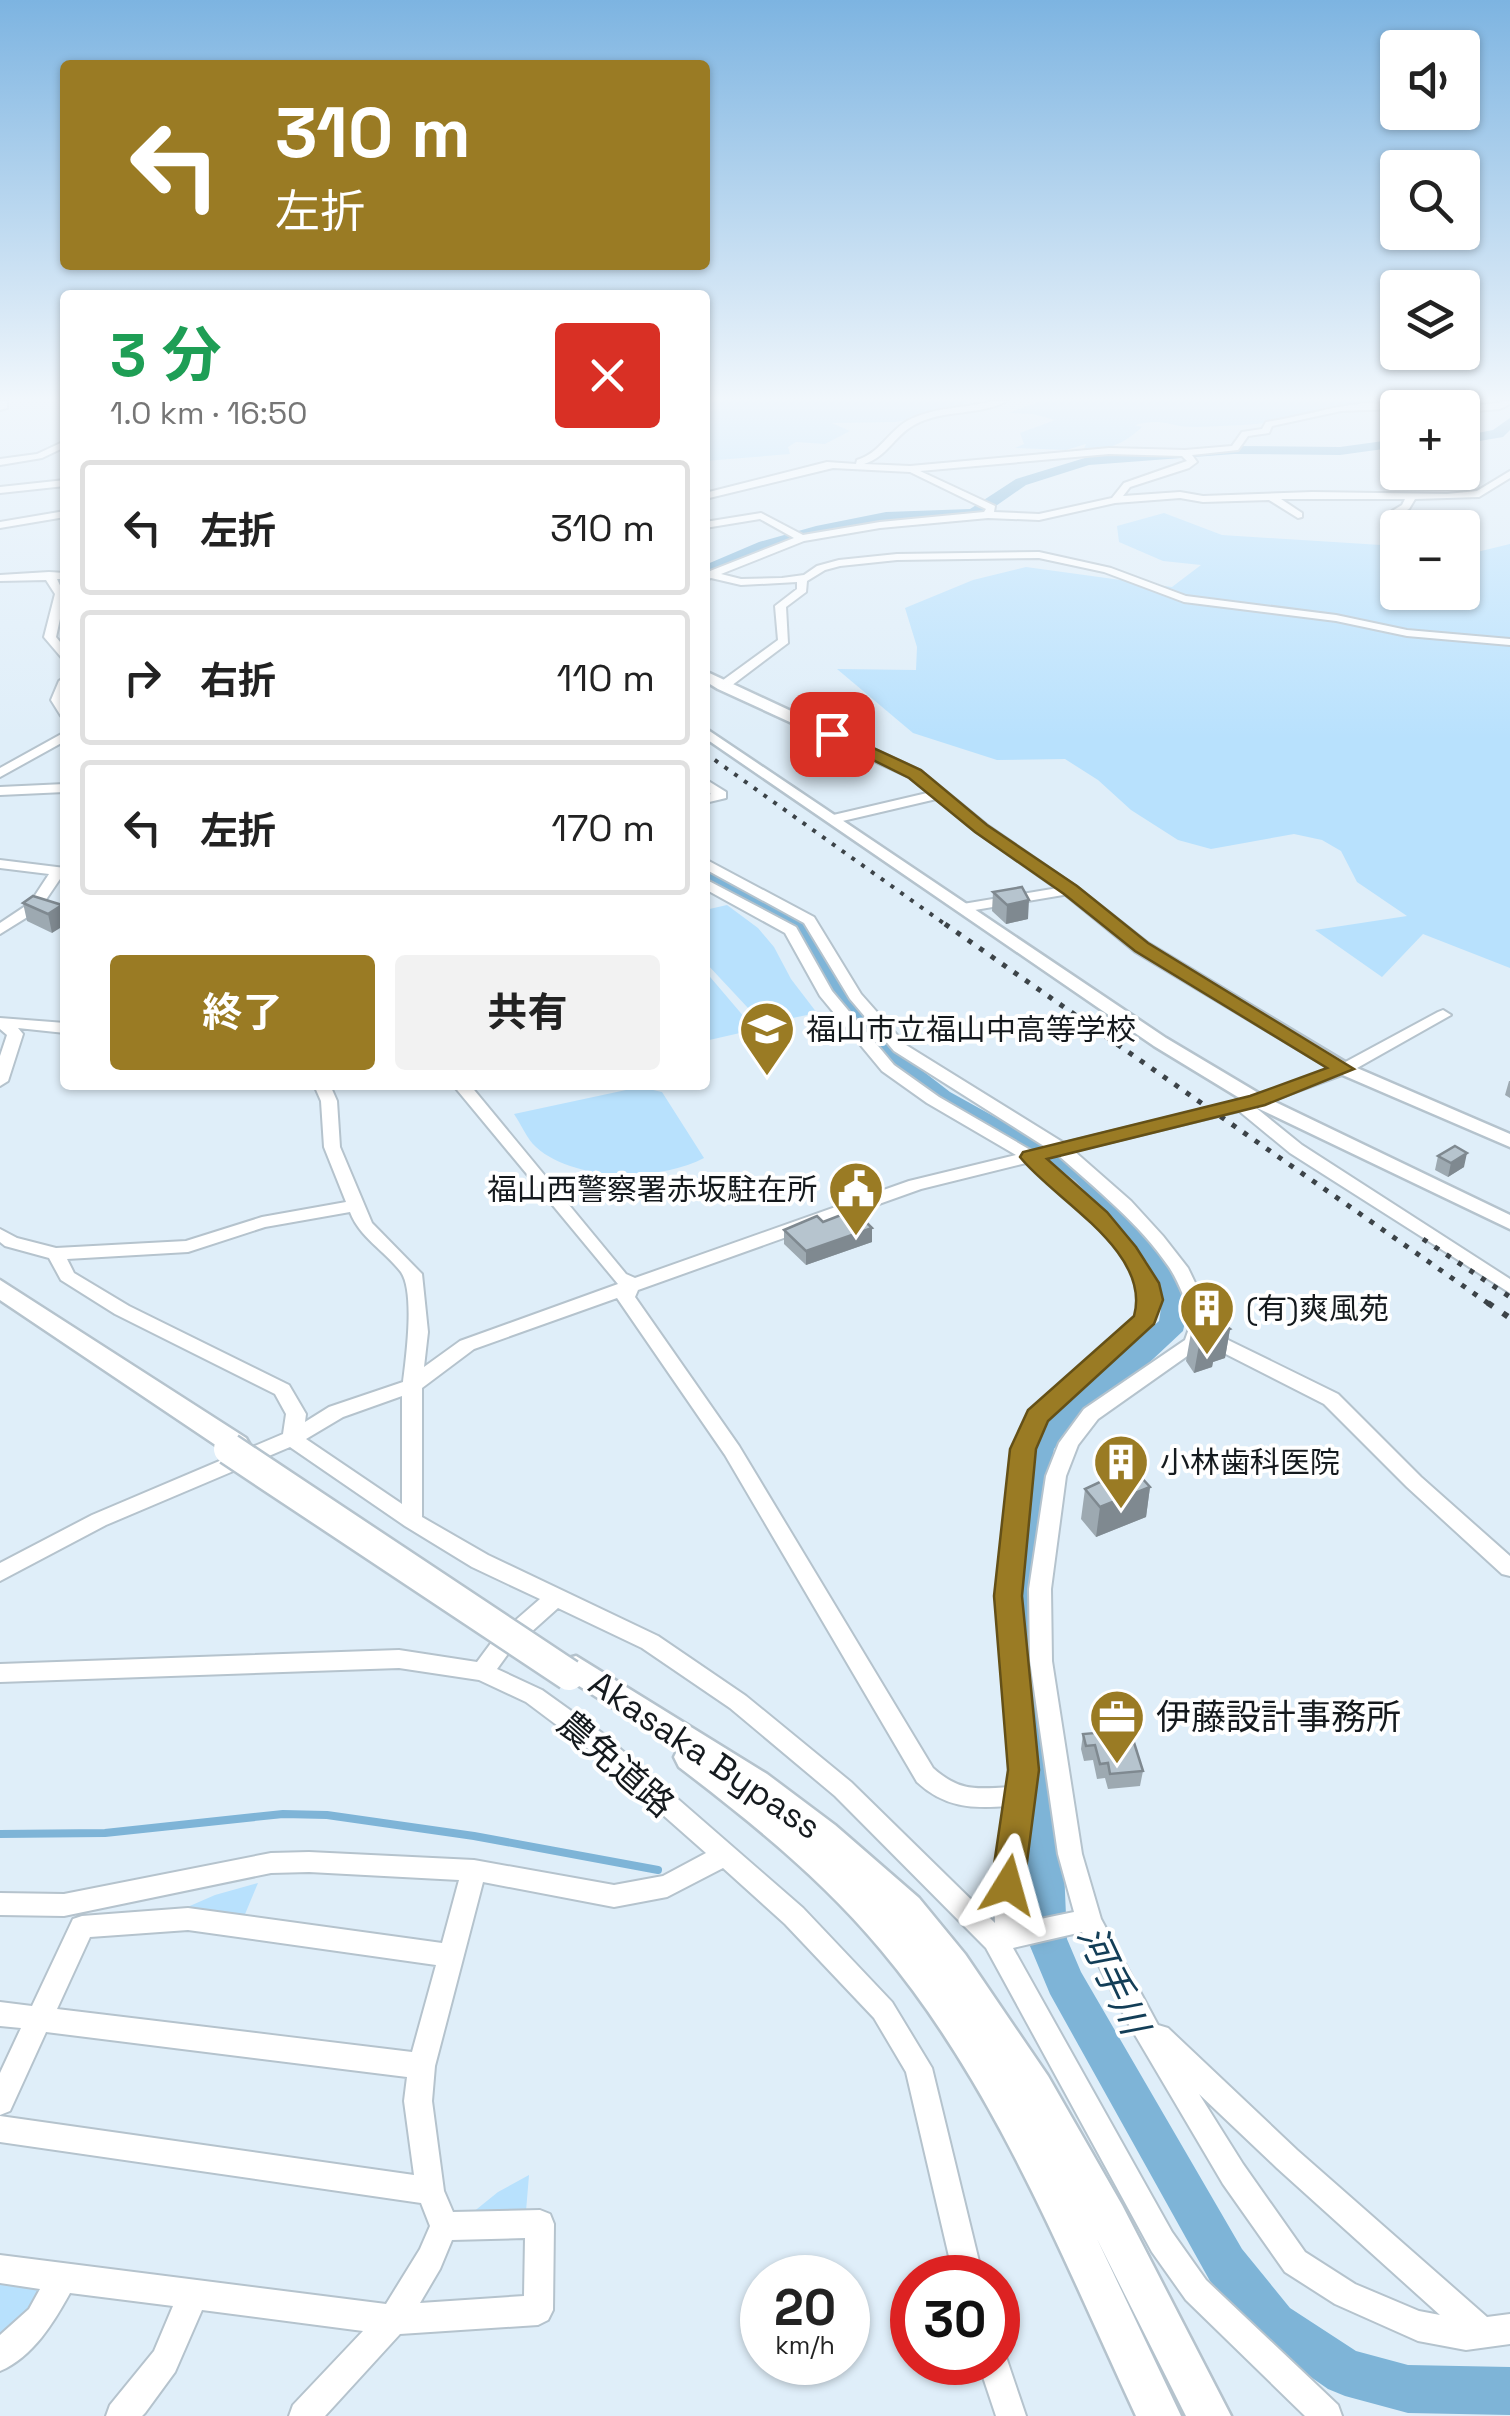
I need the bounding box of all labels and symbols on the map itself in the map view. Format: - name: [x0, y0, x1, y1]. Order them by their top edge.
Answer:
- pin: [790, 692, 875, 777]
- school or university icon: 福山市立福山中高等学校: [737, 999, 797, 1078]
- place label: 福山市立福山中高等学校: [806, 1010, 1136, 1049]
- public building icon: 福山西警察署赤坂駐在所: [826, 1159, 886, 1238]
- place label: 福山西警察署赤坂駐在所: [487, 1170, 817, 1209]
- building icon: (有)爽風苑: [1177, 1278, 1237, 1357]
- place label: (有)爽風苑: [1246, 1289, 1389, 1328]
- building icon: 小林歯科医院: [1091, 1432, 1151, 1511]
- place label: 小林歯科医院: [1160, 1443, 1340, 1482]
- street label: Akasaka Bypass: [581, 1661, 829, 1849]
- office icon: 伊藤設計事務所: [1087, 1687, 1147, 1766]
- place label: 伊藤設計事務所: [1156, 1695, 1401, 1739]
- street label: 農免道路: [549, 1701, 683, 1827]
- position arrow: [956, 1833, 1060, 1937]
- water label: 河手川: [1067, 1918, 1161, 2045]
- speed limit sign: 30: [890, 2255, 1020, 2385]

